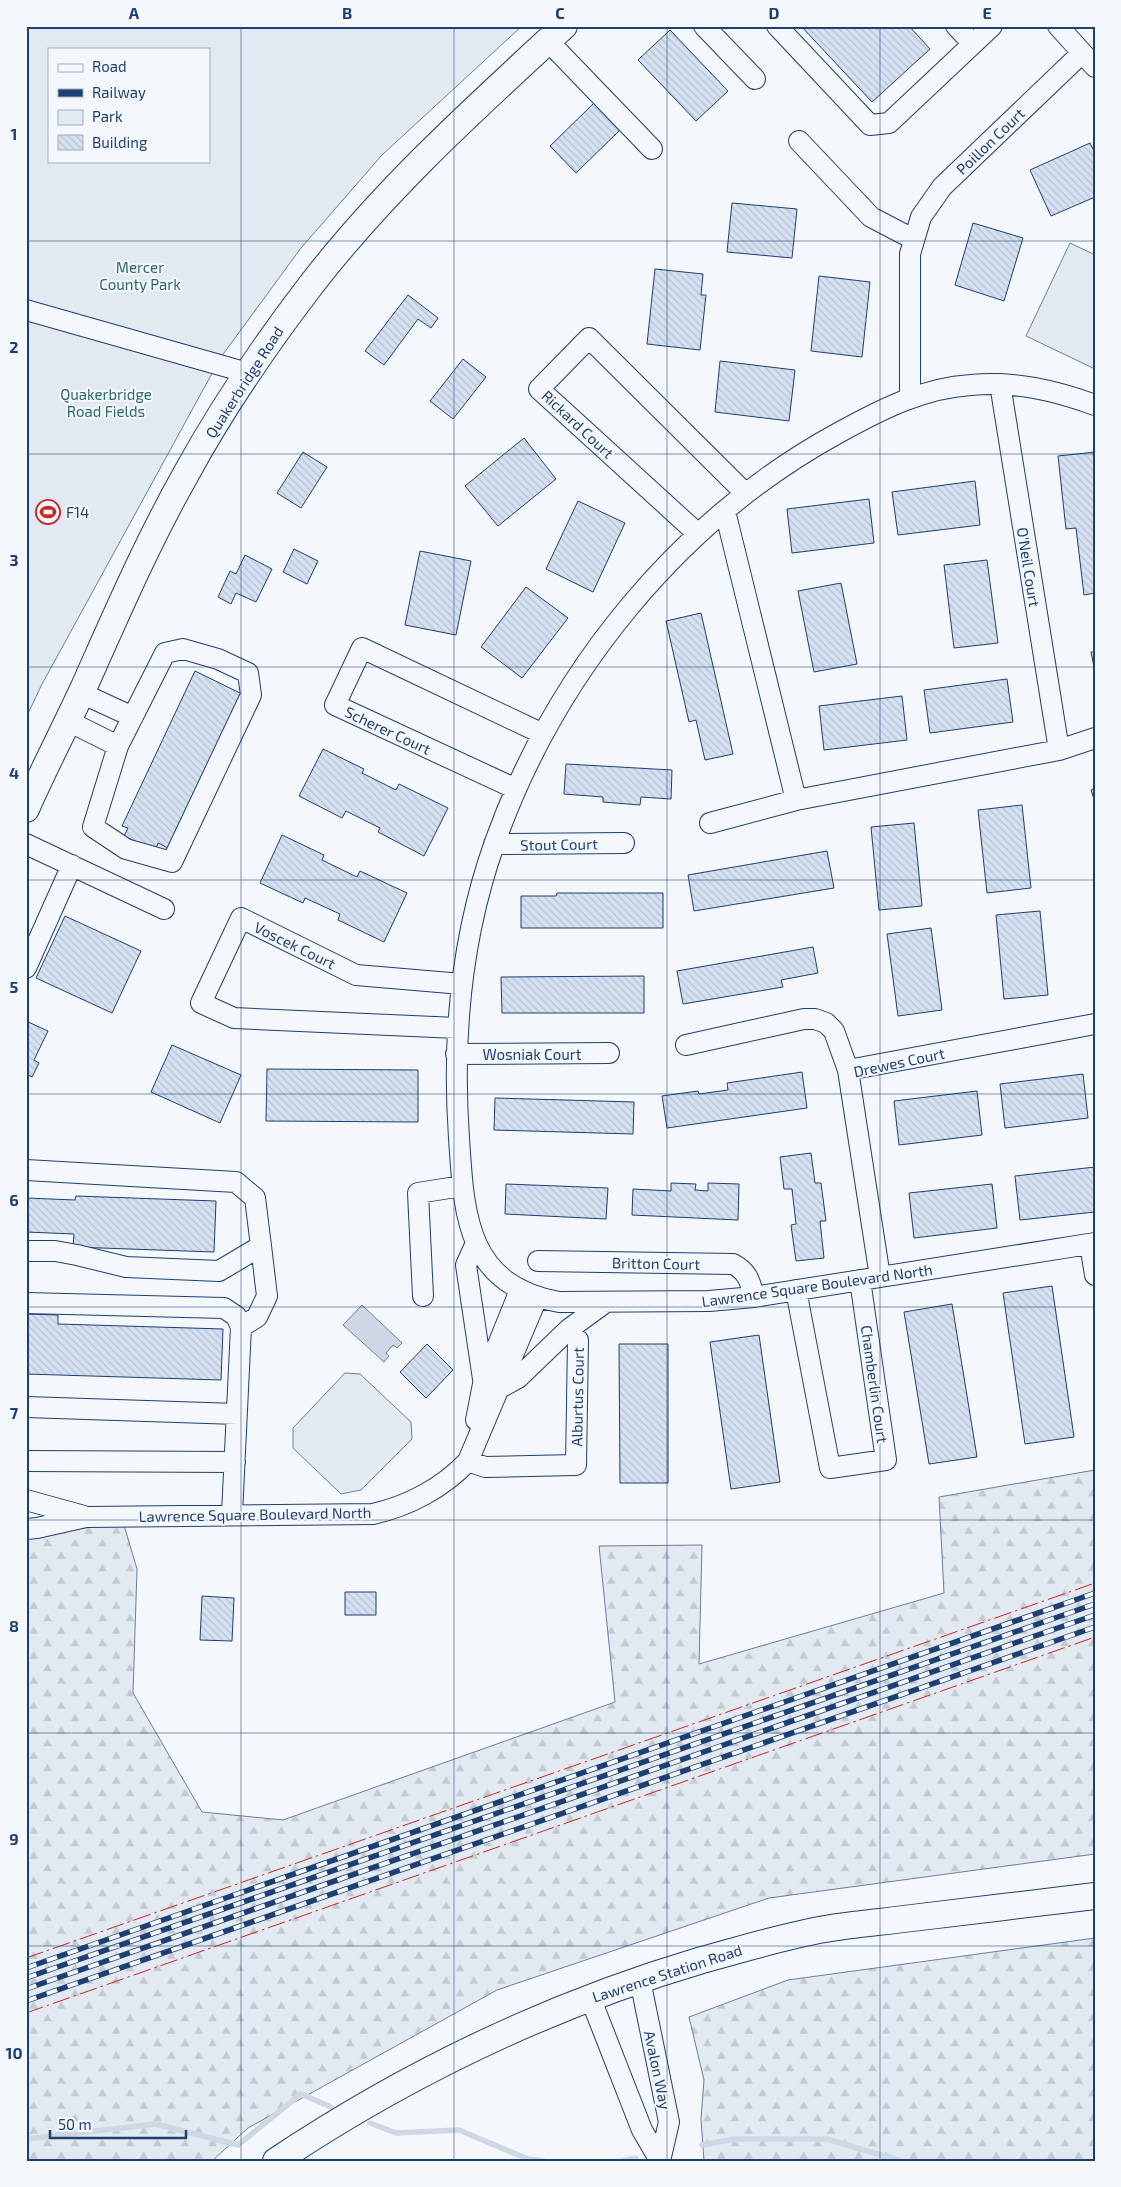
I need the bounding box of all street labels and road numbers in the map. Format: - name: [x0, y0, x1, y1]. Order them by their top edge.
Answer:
- street label: Poillon Court: [952, 104, 1028, 178]
- street label: Quakerbridge Road: [201, 323, 288, 442]
- street label: Rickard Court: [538, 386, 618, 462]
- street label: O'Neil Court: [1014, 526, 1044, 608]
- street label: Scherer Court: [342, 702, 434, 758]
- street label: Stout Court: [520, 834, 598, 854]
- street label: Voscek Court: [251, 918, 339, 973]
- street label: Drewes Court: [852, 1044, 946, 1080]
- street label: Wosniak Court: [483, 1045, 582, 1063]
- street label: Britton Court: [612, 1253, 701, 1273]
- street label: Lawrence Square Boulevard North: [700, 1260, 934, 1310]
- street label: Chamberlin Court: [858, 1324, 892, 1444]
- street label: Alburtus Court: [567, 1347, 587, 1447]
- street label: Lawrence Square Boulevard North: [138, 1503, 372, 1525]
- street label: Lawrence Station Road: [590, 1940, 744, 2006]
- street label: Avalon Way: [641, 2029, 675, 2111]

